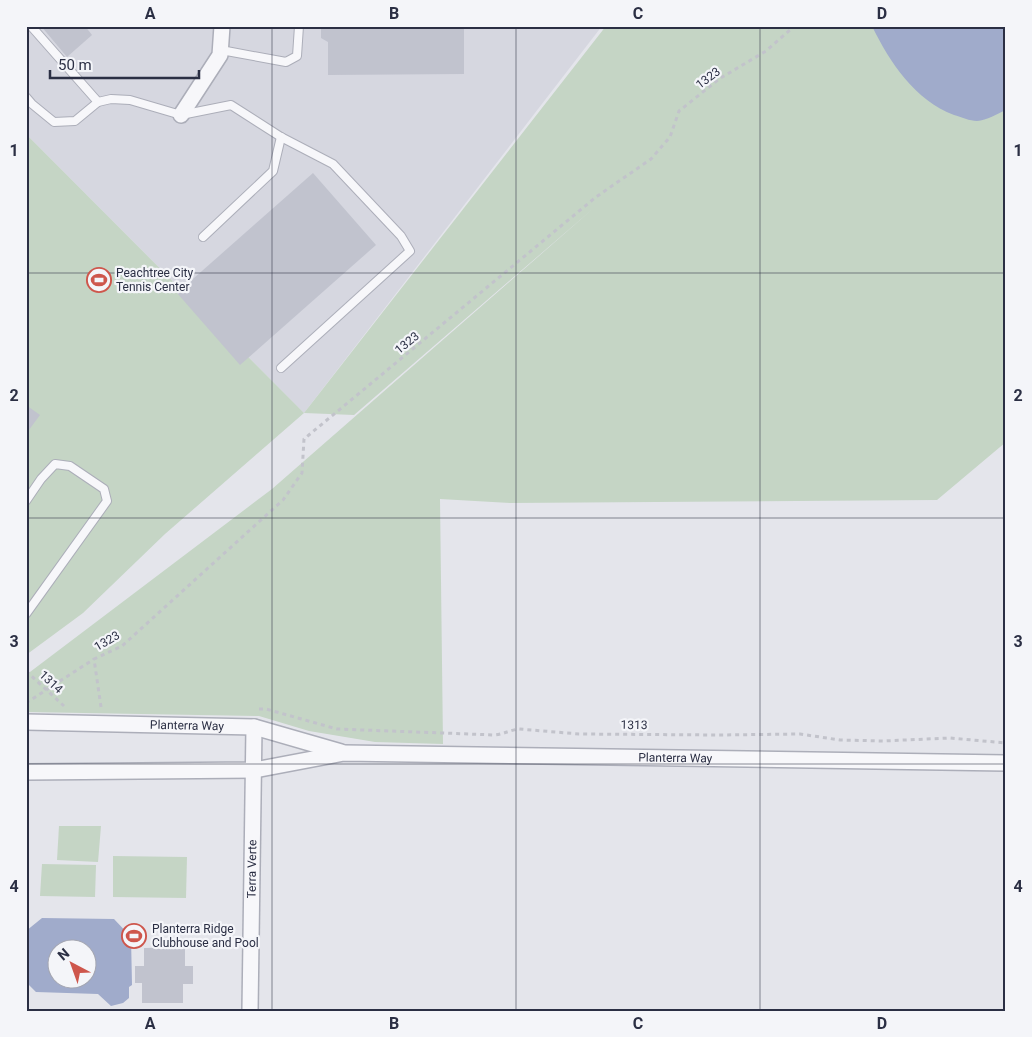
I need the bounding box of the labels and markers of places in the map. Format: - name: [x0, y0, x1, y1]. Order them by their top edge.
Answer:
- place label: Peachtree City Tennis Center: [116, 266, 194, 294]
- sports icon: Peachtree City Tennis Center: [86, 267, 112, 293]
- place label: Planterra Ridge Clubhouse and Pool: [152, 922, 259, 950]
- sports icon: Planterra Ridge Clubhouse and Pool: [121, 923, 147, 949]

